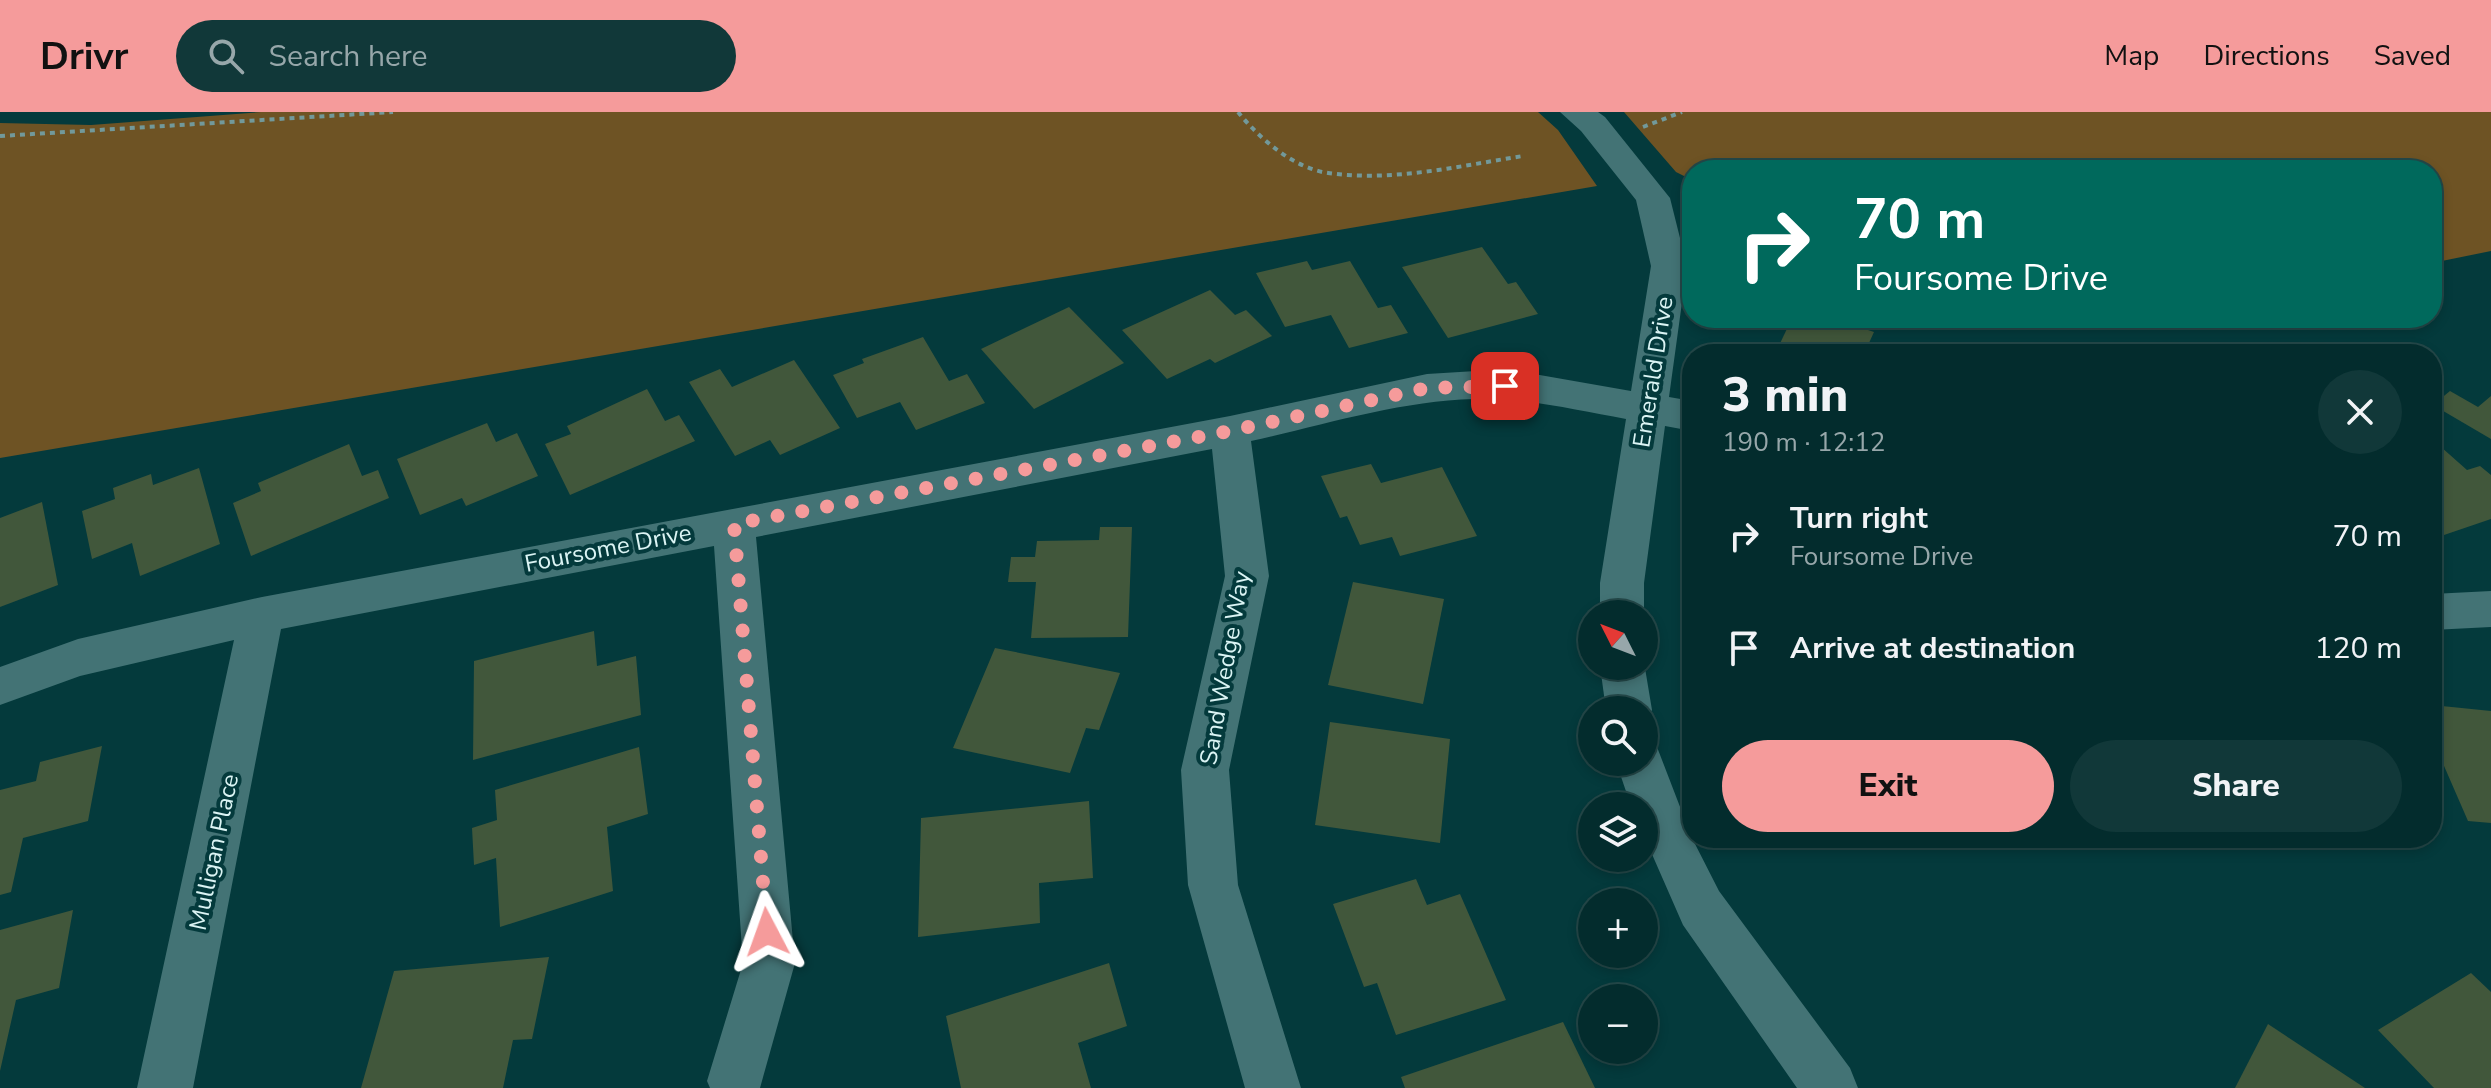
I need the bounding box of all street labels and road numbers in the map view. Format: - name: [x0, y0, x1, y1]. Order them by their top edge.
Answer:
- street label: Emerald Drive: [1625, 294, 1681, 450]
- street label: Foursome Drive: [522, 516, 694, 580]
- street label: Sand Wedge Way: [1192, 568, 1258, 767]
- street label: Mulligan Place: [182, 771, 246, 933]

